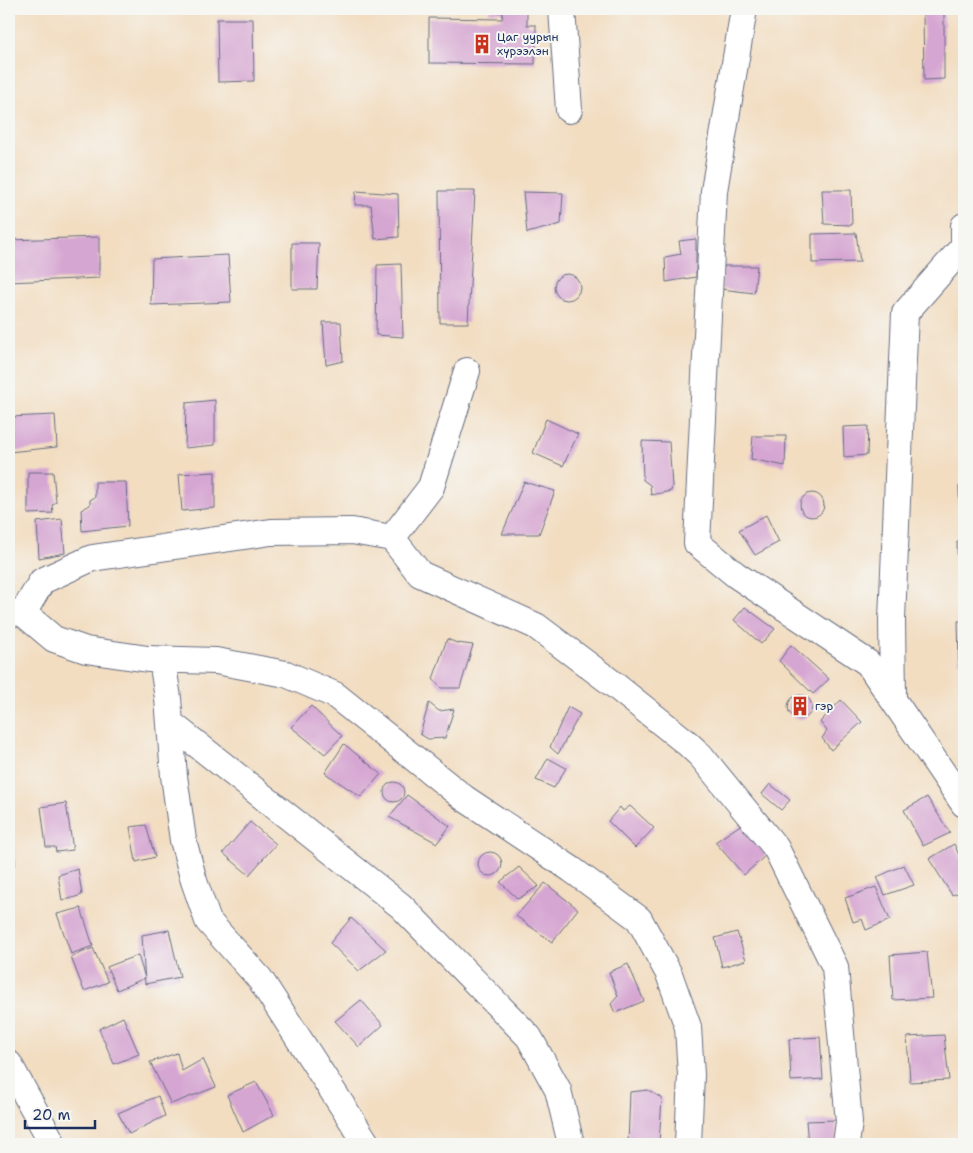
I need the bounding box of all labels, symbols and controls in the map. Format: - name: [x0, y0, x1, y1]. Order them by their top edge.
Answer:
- place label: Цаг уурын хүрээлэн: [497, 29, 559, 59]
- building icon: Цаг уурын хүрээлэн: [471, 33, 493, 55]
- building icon: гэр: [789, 695, 811, 717]
- place label: гэр: [815, 698, 833, 714]
- scale bar: [25, 1098, 95, 1130]
- text: 20 m: [32, 1105, 71, 1125]

